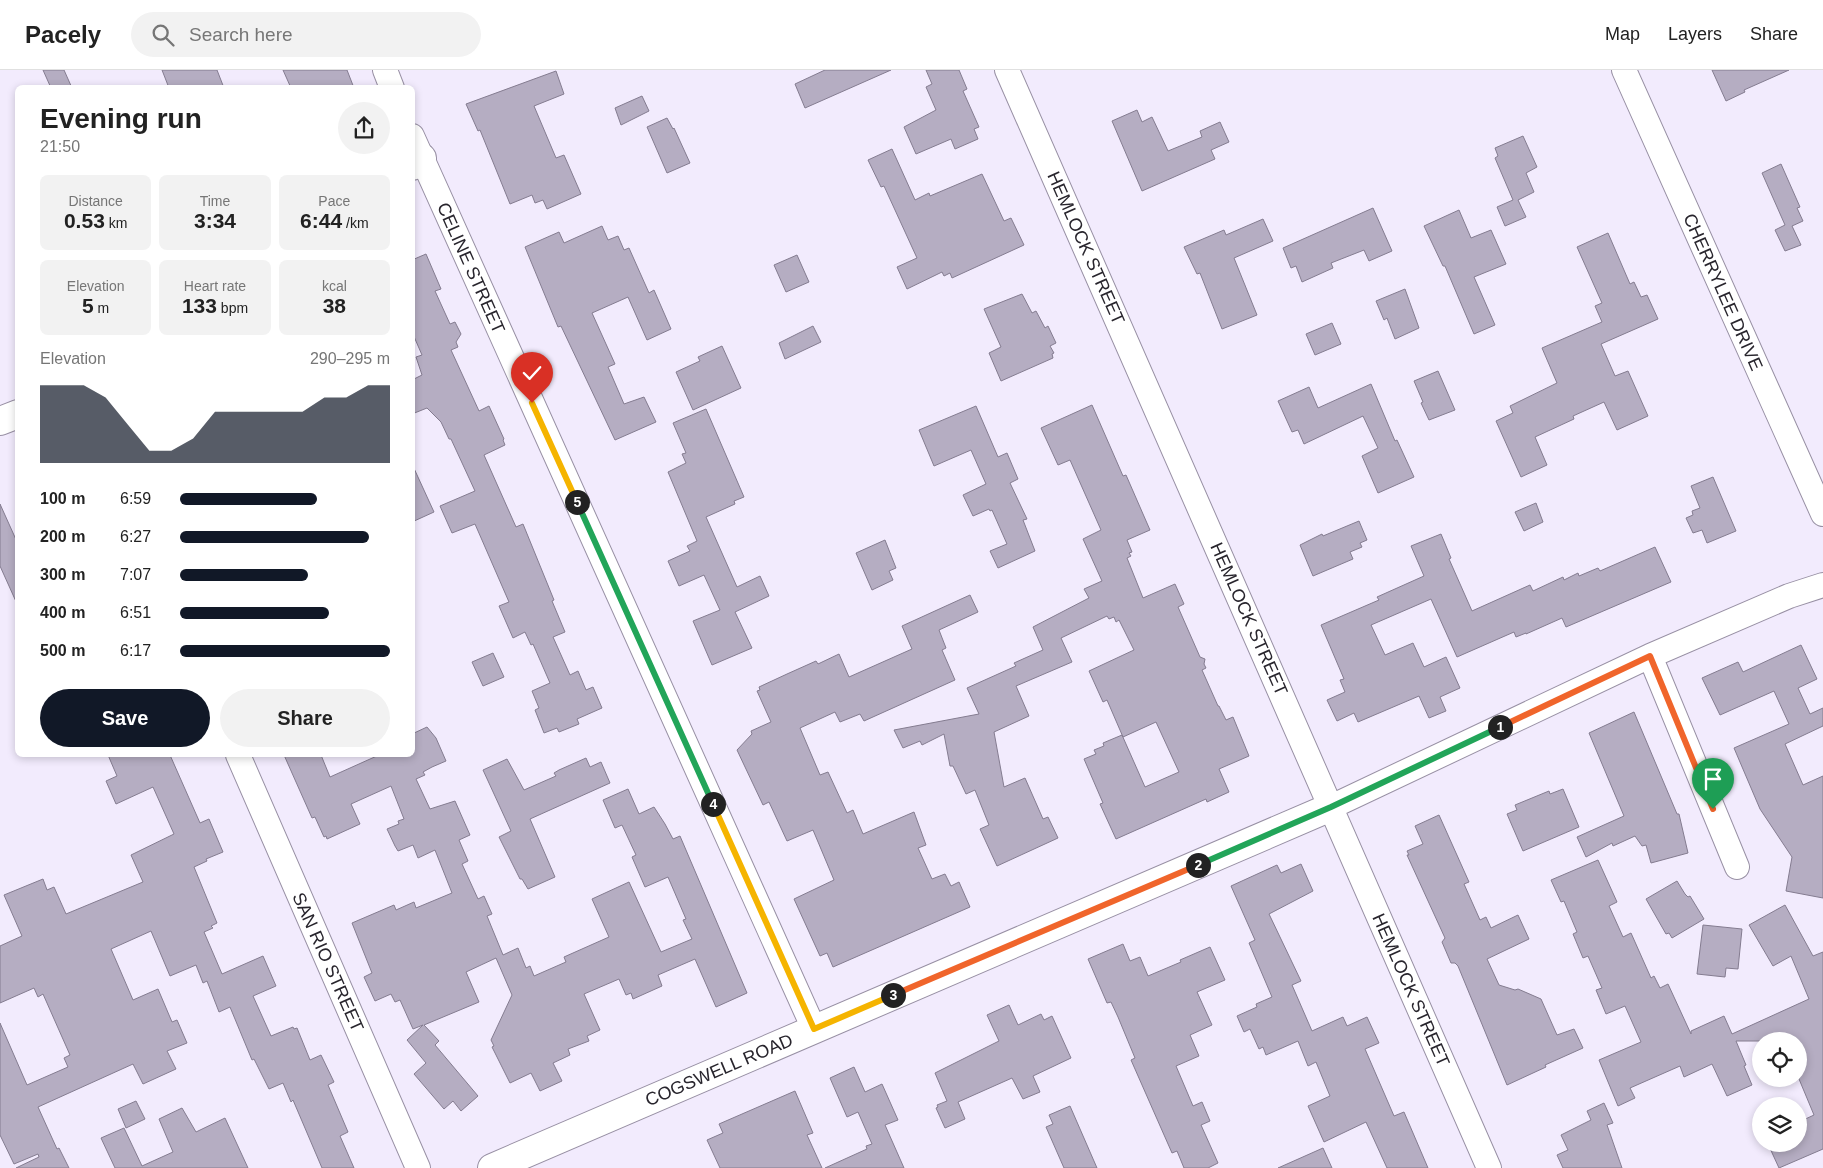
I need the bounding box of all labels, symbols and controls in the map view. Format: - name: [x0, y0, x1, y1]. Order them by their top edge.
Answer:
- search box: [131, 12, 481, 57]
- text: Pacely: [25, 21, 101, 48]
- icon: search: [149, 21, 177, 49]
- text: Search here: [189, 24, 293, 45]
- text: Map: [1605, 24, 1640, 44]
- text: Layers: [1668, 24, 1722, 44]
- text: Share: [1750, 24, 1798, 44]
- button: share: [338, 102, 390, 154]
- text: Evening run: [40, 103, 202, 134]
- text: 21:50: [40, 138, 80, 155]
- street label: HEMLOCK STREET: [1043, 169, 1129, 327]
- text: Distance: [68, 193, 123, 209]
- text: Time: [200, 193, 230, 209]
- text: Pace: [318, 193, 350, 209]
- street label: CELINE STREET: [433, 200, 509, 336]
- text: 0.53: [64, 209, 105, 232]
- text: 3:34: [194, 209, 236, 232]
- text: 6:44: [300, 209, 342, 232]
- street label: CHERRYLEE DRIVE: [1679, 210, 1767, 374]
- text: km: [105, 215, 127, 231]
- text: /km: [342, 215, 369, 231]
- text: Elevation: [67, 278, 124, 294]
- text: Heart rate: [184, 278, 246, 294]
- text: kcal: [322, 278, 347, 294]
- text: 5: [82, 294, 94, 317]
- text: 133: [182, 294, 217, 317]
- text: 38: [323, 294, 346, 317]
- text: m: [94, 300, 109, 316]
- text: bpm: [217, 300, 248, 316]
- text: Elevation: [40, 350, 106, 367]
- text: 290–295 m: [310, 350, 390, 367]
- pin: [511, 352, 553, 403]
- icon: check: [518, 359, 546, 387]
- text: 100 m: [40, 490, 85, 507]
- text: 6:59: [120, 490, 151, 507]
- pin: 5: [564, 490, 590, 514]
- text: 5: [574, 494, 581, 510]
- text: 200 m: [40, 528, 85, 545]
- text: 6:27: [120, 528, 151, 545]
- street label: HEMLOCK STREET: [1206, 540, 1292, 698]
- text: 300 m: [40, 566, 85, 583]
- text: 7:07: [120, 566, 151, 583]
- text: 400 m: [40, 604, 85, 621]
- text: 6:51: [120, 604, 151, 621]
- text: 500 m: [40, 642, 85, 659]
- text: 6:17: [120, 642, 151, 659]
- button: Save: [40, 689, 210, 747]
- button: Share: [220, 689, 390, 747]
- pin: 1: [1488, 714, 1512, 740]
- text: 1: [1497, 719, 1504, 735]
- pin: [1692, 758, 1734, 809]
- icon: arrive: [1699, 765, 1727, 793]
- pin: 4: [700, 792, 726, 816]
- text: 4: [710, 796, 717, 812]
- pin: 2: [1186, 852, 1210, 878]
- text: 2: [1195, 857, 1202, 873]
- street label: SAN RIO STREET: [288, 889, 368, 1035]
- street label: HEMLOCK STREET: [1368, 911, 1454, 1069]
- pin: 3: [880, 982, 906, 1008]
- text: 3: [890, 987, 897, 1003]
- street label: COGSWELL ROAD: [642, 1030, 796, 1110]
- map controls: [1752, 1032, 1807, 1152]
- button: locate: [1752, 1032, 1807, 1087]
- button: layers: [1752, 1097, 1807, 1152]

